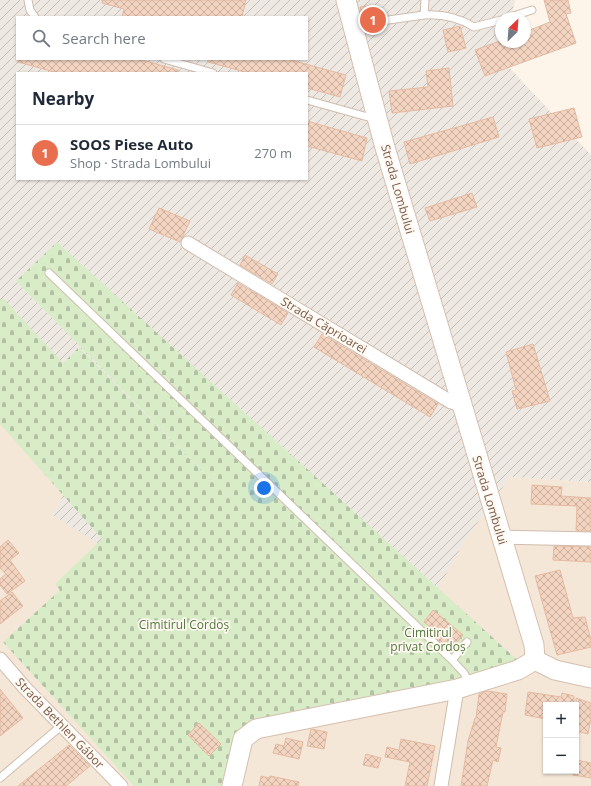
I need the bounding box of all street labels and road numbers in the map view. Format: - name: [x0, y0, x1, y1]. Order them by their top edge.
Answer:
- street label: Strada Lombului: [377, 142, 419, 236]
- street label: Strada Căprioarei: [278, 293, 370, 357]
- street label: Strada Lombului: [468, 453, 512, 547]
- street label: Strada Bethlen Gábor: [12, 674, 108, 772]

